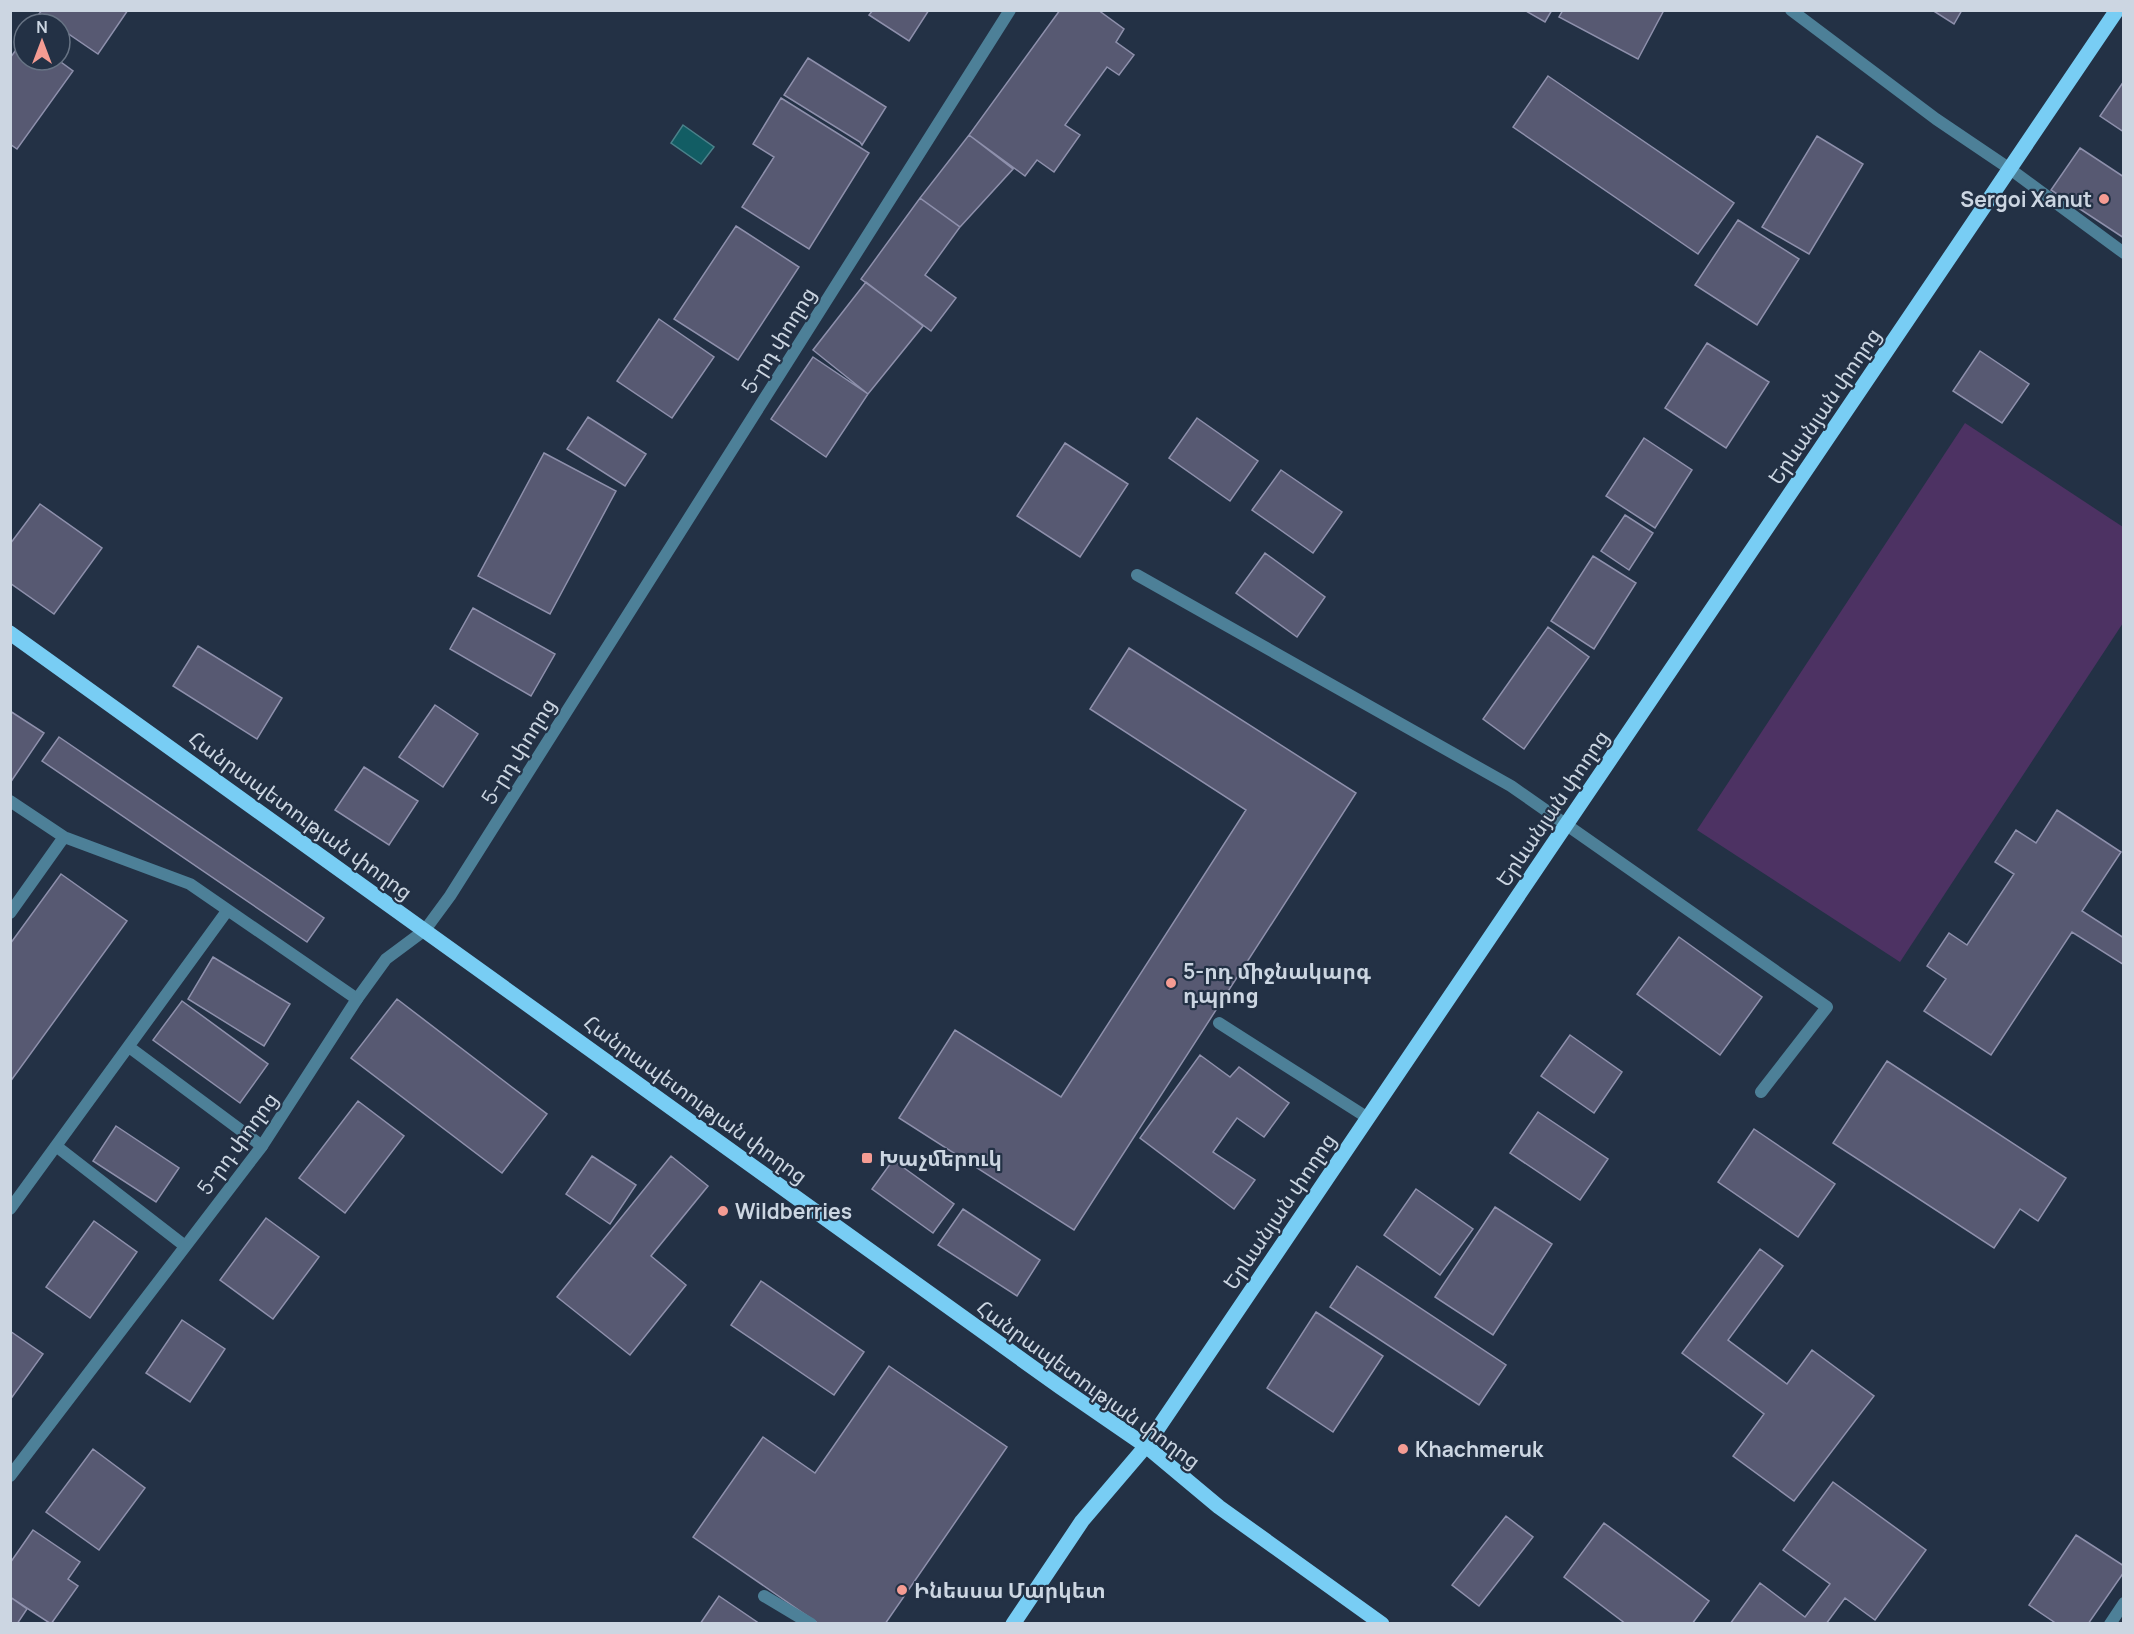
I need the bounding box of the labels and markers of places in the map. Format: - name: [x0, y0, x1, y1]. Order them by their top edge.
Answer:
- place label: Sergoi Xanut: [1960, 185, 2092, 213]
- marker: Sergoi Xanut: [2097, 192, 2111, 206]
- place label: 5-րդ միջնակարգ դպրոց: [1183, 957, 1371, 1009]
- marker: 5-րդ միջնակարգ դպրոց: [1164, 976, 1178, 990]
- place label: Խաչմերուկ: [879, 1144, 1002, 1172]
- marker: Խաչմերուկ: [860, 1151, 874, 1165]
- place label: Wildberries: [735, 1197, 852, 1225]
- marker: Wildberries: [716, 1204, 730, 1218]
- place label: Khachmeruk: [1415, 1435, 1544, 1463]
- marker: Khachmeruk: [1396, 1442, 1410, 1456]
- place label: Ինեսսա Մարկետ: [914, 1576, 1106, 1604]
- marker: Ինեսսա Մարկետ: [895, 1583, 909, 1597]

